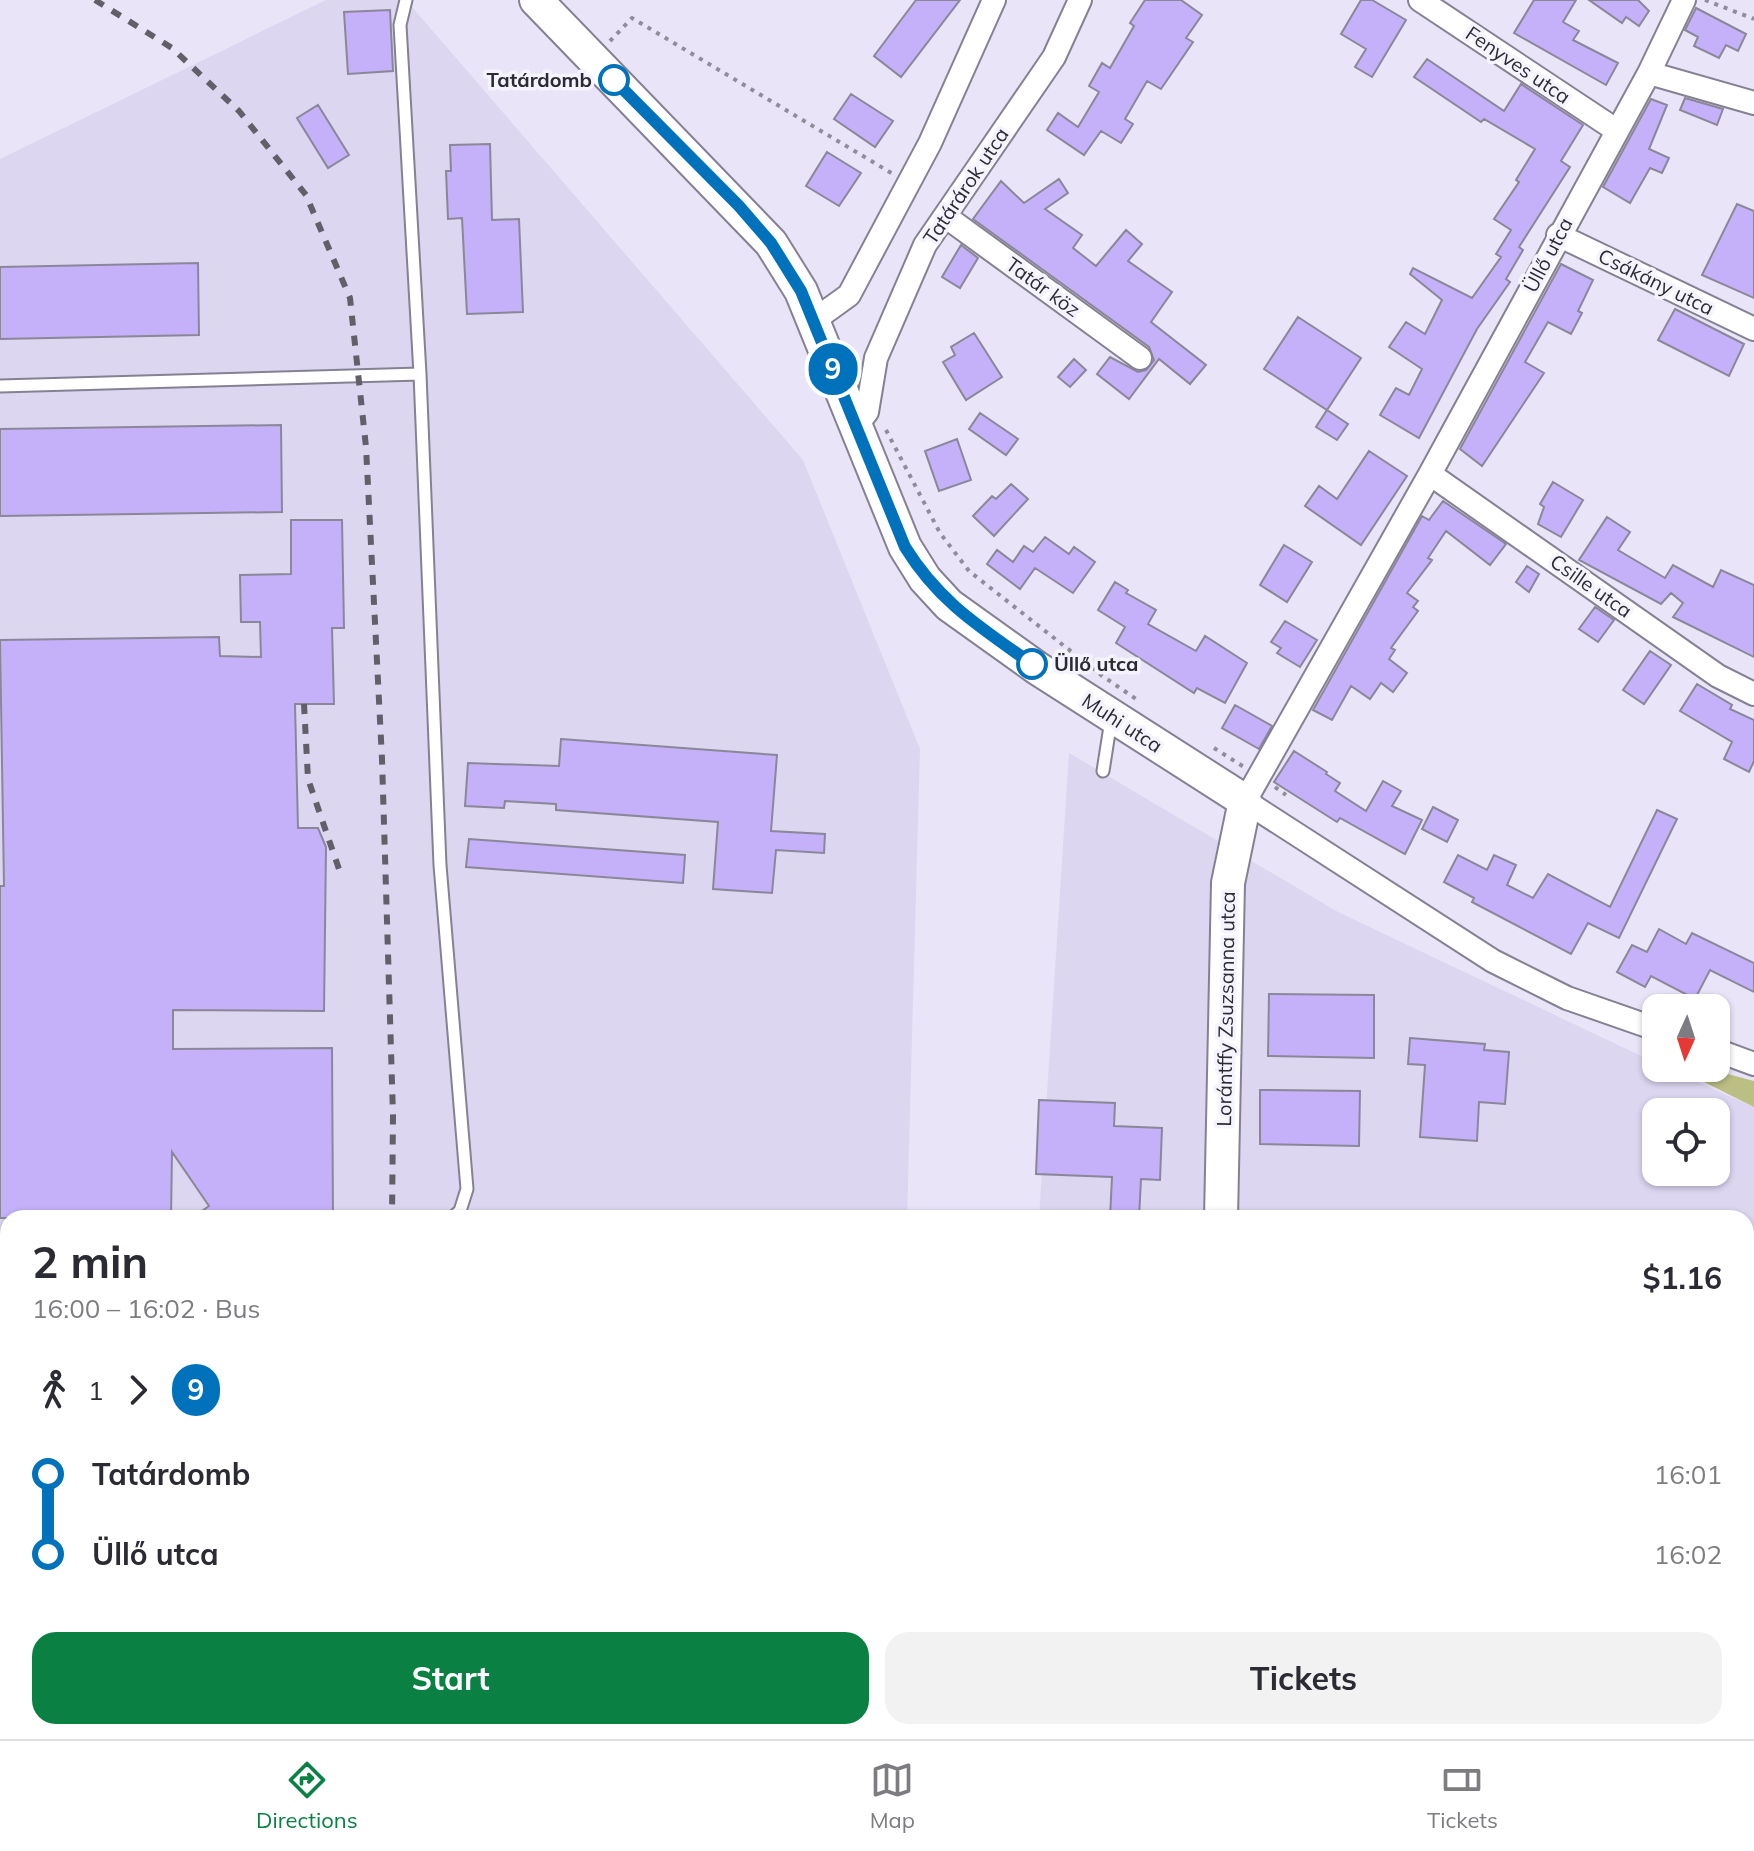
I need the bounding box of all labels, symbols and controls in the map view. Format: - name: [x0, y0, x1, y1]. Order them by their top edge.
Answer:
- street label: Fenyves utca: [1461, 20, 1575, 109]
- marker: Tatárdomb: [599, 65, 629, 95]
- place label: Tatárdomb: [486, 67, 592, 92]
- street label: Tatárárok utca: [917, 123, 1014, 249]
- street label: Üllő utca: [1518, 213, 1578, 296]
- street label: Csákány utca: [1594, 243, 1718, 320]
- street label: Tatár köz: [1001, 251, 1085, 322]
- line badge: 9: [807, 343, 859, 395]
- text: 9: [825, 351, 841, 386]
- street label: Csille utca: [1546, 548, 1637, 623]
- marker: Üllő utca: [1017, 649, 1047, 679]
- place label: Üllő utca: [1054, 651, 1138, 676]
- street label: Muhi utca: [1077, 687, 1167, 758]
- street label: Lorántffy Zsuzsanna utca: [1211, 891, 1240, 1127]
- north arrow: [1642, 994, 1730, 1082]
- map controls: [1642, 994, 1730, 1186]
- button: locate: [1642, 1098, 1730, 1186]
- text: 2 min: [32, 1234, 148, 1289]
- text: $1.16: [1643, 1259, 1722, 1297]
- text: 16:00 – 16:02 · Bus: [32, 1292, 261, 1325]
- icon: walk: [32, 1368, 76, 1412]
- icon: forward: [116, 1368, 160, 1412]
- text: 9: [188, 1372, 204, 1407]
- text: 1: [88, 1374, 104, 1407]
- text: Tatárdomb: [92, 1455, 250, 1493]
- text: 16:01: [1654, 1458, 1722, 1491]
- text: Üllő utca: [92, 1535, 219, 1573]
- text: 16:02: [1654, 1538, 1722, 1571]
- button: Start: [32, 1632, 869, 1724]
- button: Tickets: [885, 1632, 1722, 1724]
- tab: Directions: [256, 1758, 358, 1834]
- tab: Map: [870, 1758, 915, 1834]
- tab: Tickets: [1427, 1758, 1498, 1834]

